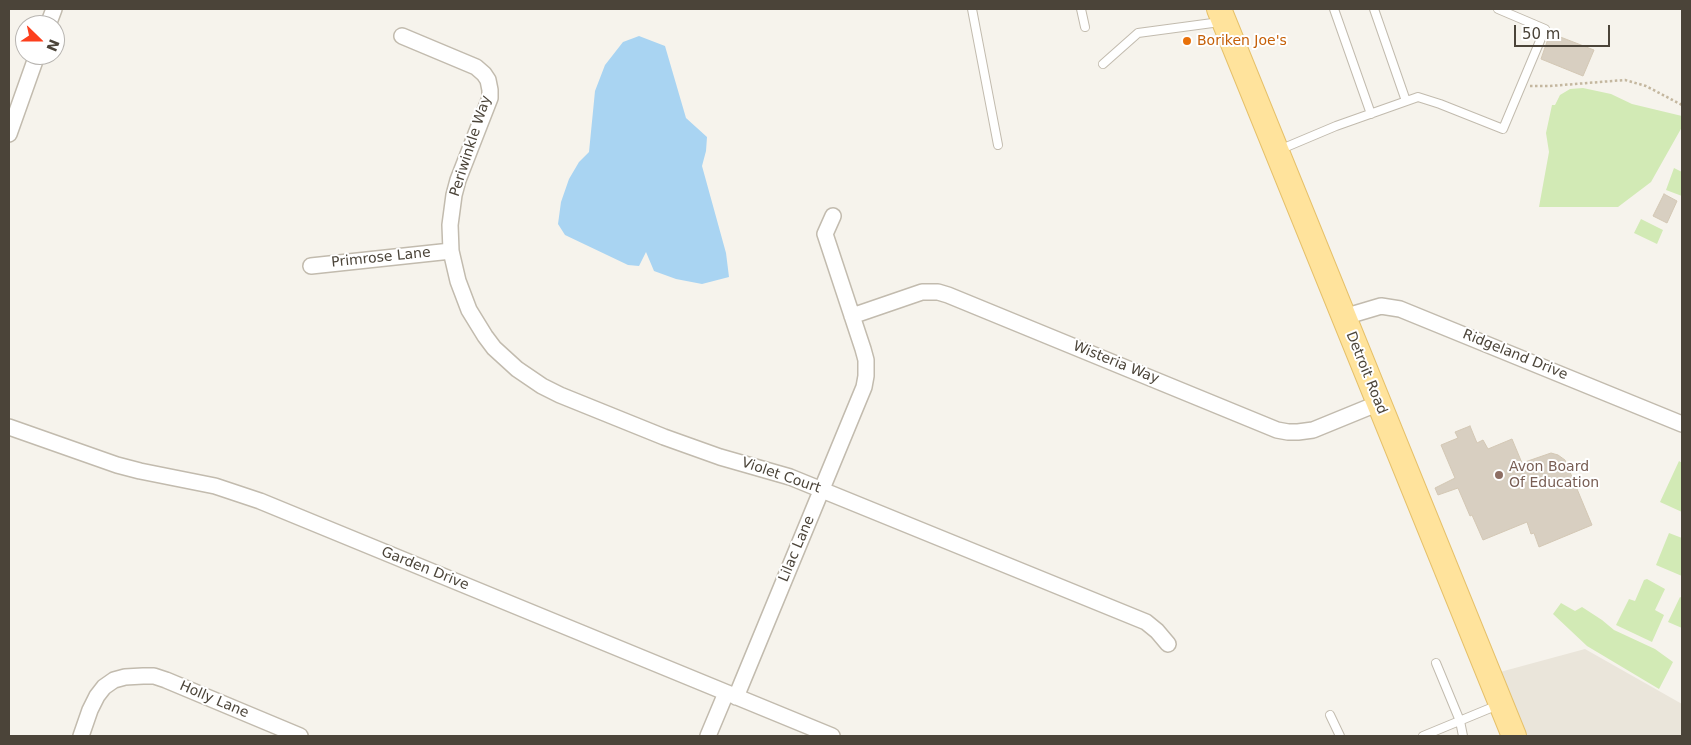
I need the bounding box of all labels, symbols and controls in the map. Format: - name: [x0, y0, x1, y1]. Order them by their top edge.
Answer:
- north arrow: [15, 15, 65, 65]
- scale bar: [1516, 15, 1612, 47]
- text: 50 m: [1522, 25, 1560, 43]
- place label: Boriken Joe's: [1197, 33, 1287, 49]
- marker: Boriken Joe's: [1181, 35, 1193, 47]
- text: N: [43, 37, 63, 54]
- street label: Periwinkle Way: [447, 93, 495, 199]
- street label: Primrose Lane: [331, 244, 431, 272]
- street label: Ridgeland Drive: [1460, 326, 1570, 384]
- street label: Detroit Road: [1342, 329, 1390, 417]
- street label: Wisteria Way: [1071, 338, 1161, 388]
- street label: Violet Court: [739, 455, 823, 497]
- place label: Avon Board Of Education: [1509, 459, 1599, 492]
- marker: Avon Board Of Education: [1493, 469, 1505, 481]
- street label: Lilac Lane: [776, 513, 818, 585]
- street label: Garden Drive: [379, 544, 471, 594]
- street label: Holly Lane: [177, 678, 251, 722]

